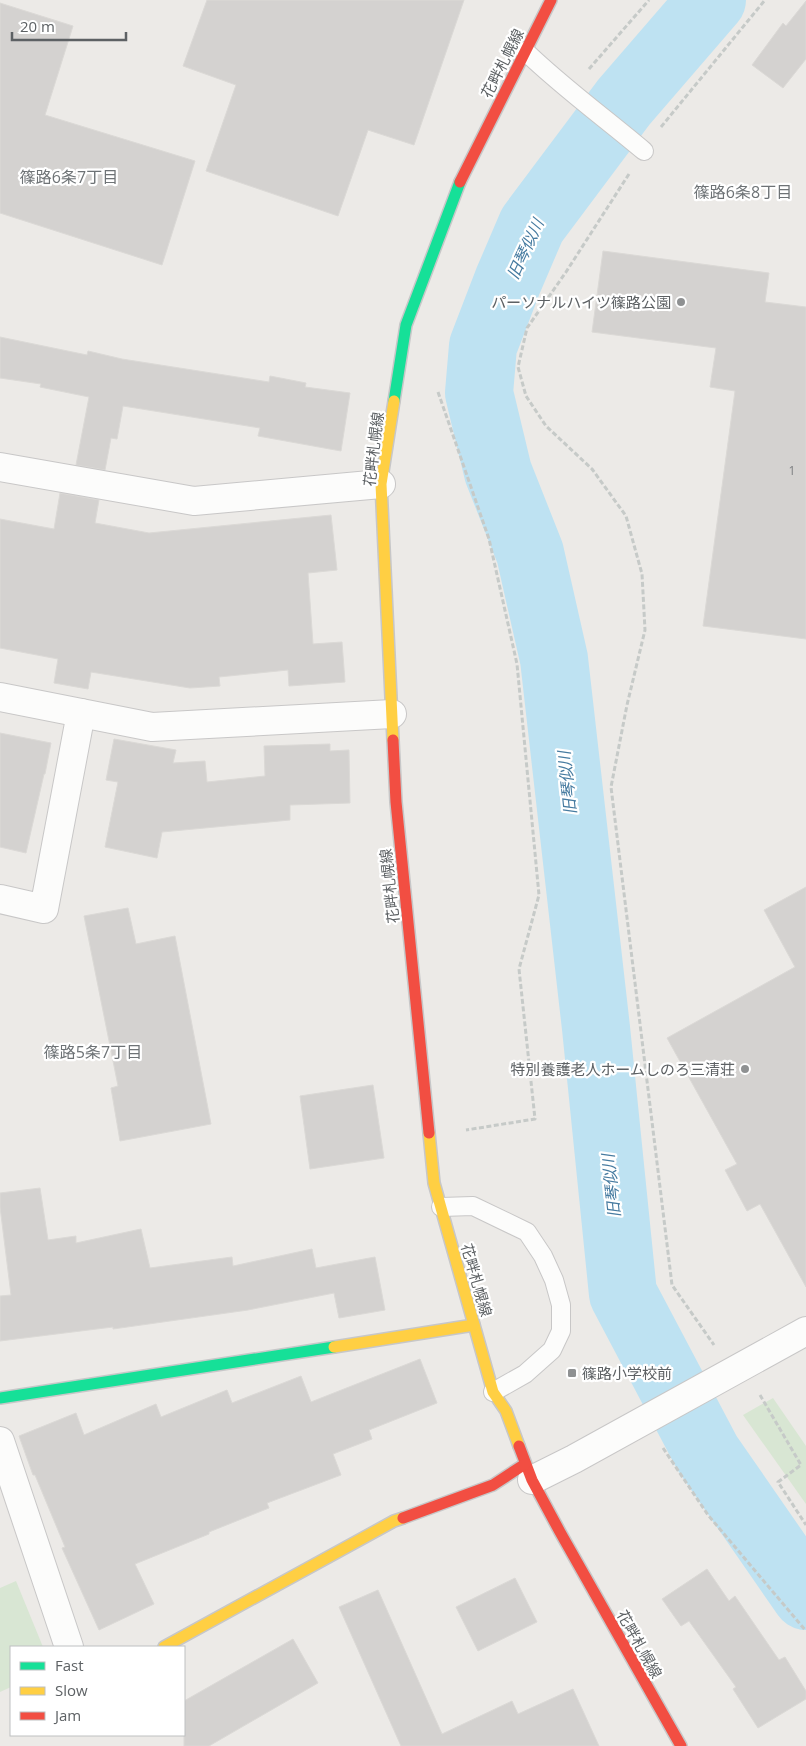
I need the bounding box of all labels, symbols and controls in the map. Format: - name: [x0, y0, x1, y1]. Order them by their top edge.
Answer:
- scale bar: [12, 10, 126, 42]
- text: 20 m: [20, 16, 55, 36]
- street label: 花畔札幌線: [476, 25, 528, 101]
- district label: 篠路6条7丁目: [20, 166, 118, 188]
- district label: 篠路6条8丁目: [694, 181, 792, 203]
- water label: 旧琴似川: [502, 214, 549, 283]
- place label: パーソナルハイツ篠路公園: [491, 292, 671, 312]
- marker: パーソナルハイツ篠路公園: [675, 296, 687, 308]
- street label: 花畔札幌線: [359, 411, 387, 487]
- house number: 1: [789, 462, 795, 479]
- water label: 旧琴似川: [553, 748, 581, 816]
- street label: 花畔札幌線: [375, 848, 403, 924]
- district label: 篠路5条7丁目: [44, 1041, 142, 1063]
- place label: 特別養護老人ホームしのろ三清荘: [510, 1059, 735, 1079]
- marker: 特別養護老人ホームしのろ三清荘: [739, 1063, 751, 1075]
- water label: 旧琴似川: [597, 1151, 625, 1219]
- street label: 花畔札幌線: [457, 1241, 497, 1319]
- place label: 篠路小学校前: [582, 1363, 672, 1383]
- marker: 篠路小学校前: [566, 1367, 578, 1379]
- street label: 花畔札幌線: [613, 1606, 667, 1682]
- legend: [10, 1646, 185, 1736]
- text: Fast: [55, 1655, 84, 1675]
- text: Slow: [55, 1680, 88, 1700]
- text: Jam: [53, 1705, 81, 1725]

